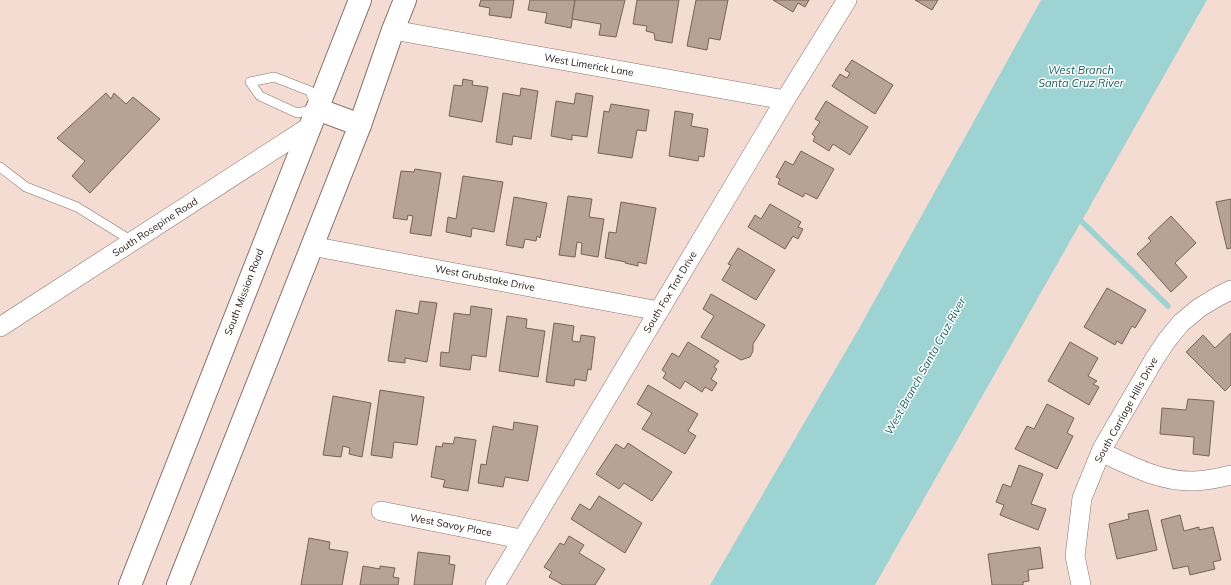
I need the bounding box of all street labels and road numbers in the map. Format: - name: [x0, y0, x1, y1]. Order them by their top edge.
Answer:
- street label: West Limerick Lane: [543, 51, 635, 79]
- street label: South Rosepine Road: [110, 194, 200, 260]
- street label: South Mission Road: [222, 247, 266, 337]
- street label: South Fox Trot Drive: [640, 249, 700, 335]
- street label: West Grubstake Drive: [434, 262, 536, 294]
- street label: South Carriage Hills Drive: [1092, 355, 1160, 465]
- street label: West Savoy Place: [409, 511, 493, 539]

